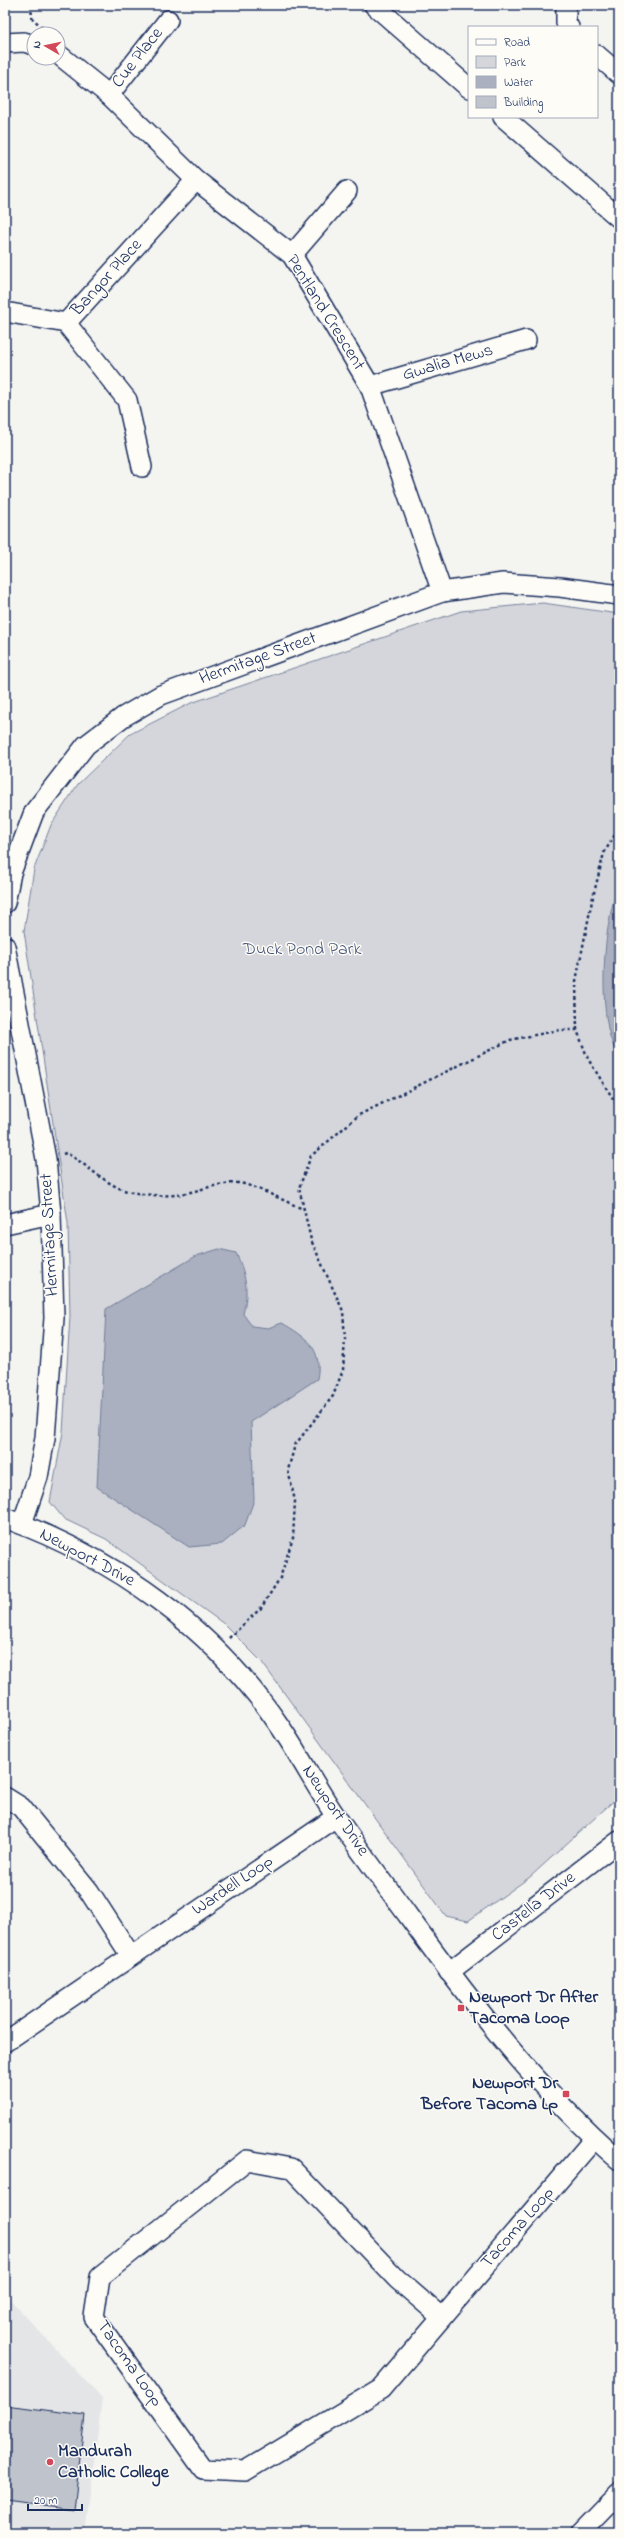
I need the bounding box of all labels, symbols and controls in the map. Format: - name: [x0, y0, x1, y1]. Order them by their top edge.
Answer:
- street label: Cue Place: [106, 21, 171, 94]
- north arrow: [26, 26, 66, 66]
- legend: [468, 26, 598, 118]
- text: Road: [504, 34, 530, 52]
- text: N: [29, 40, 46, 50]
- text: Park: [504, 54, 526, 72]
- text: Water: [504, 74, 533, 92]
- text: Building: [503, 94, 543, 113]
- street label: Bangor Place: [64, 233, 150, 324]
- street label: Pentland Crescent: [279, 250, 371, 376]
- street label: Gwalia Mews: [400, 338, 496, 388]
- street label: Hermitage Street: [196, 626, 321, 693]
- park label: Duck Pond Park: [242, 937, 361, 963]
- street label: Hermitage Street: [34, 1173, 67, 1297]
- street label: Newport Drive: [35, 1522, 140, 1595]
- street label: Newport Drive: [295, 1760, 376, 1863]
- street label: Wardell Loop: [187, 1849, 279, 1923]
- street label: Castella Drive: [486, 1865, 582, 1948]
- place label: Newport Dr After Tacoma Loop: [469, 1985, 598, 2032]
- marker: Newport Dr After Tacoma Loop: [456, 2003, 466, 2013]
- place label: Newport Dr Before Tacoma Lp: [420, 2071, 558, 2118]
- marker: Newport Dr Before Tacoma Lp: [561, 2089, 571, 2099]
- street label: Tacoma Loop: [475, 2181, 561, 2275]
- street label: Tacoma Loop: [89, 2315, 169, 2413]
- place label: Mandurah Catholic College: [58, 2439, 170, 2487]
- marker: Mandurah Catholic College: [45, 2457, 55, 2467]
- scale bar: [28, 2486, 82, 2512]
- text: 20 m: [34, 2492, 57, 2510]

